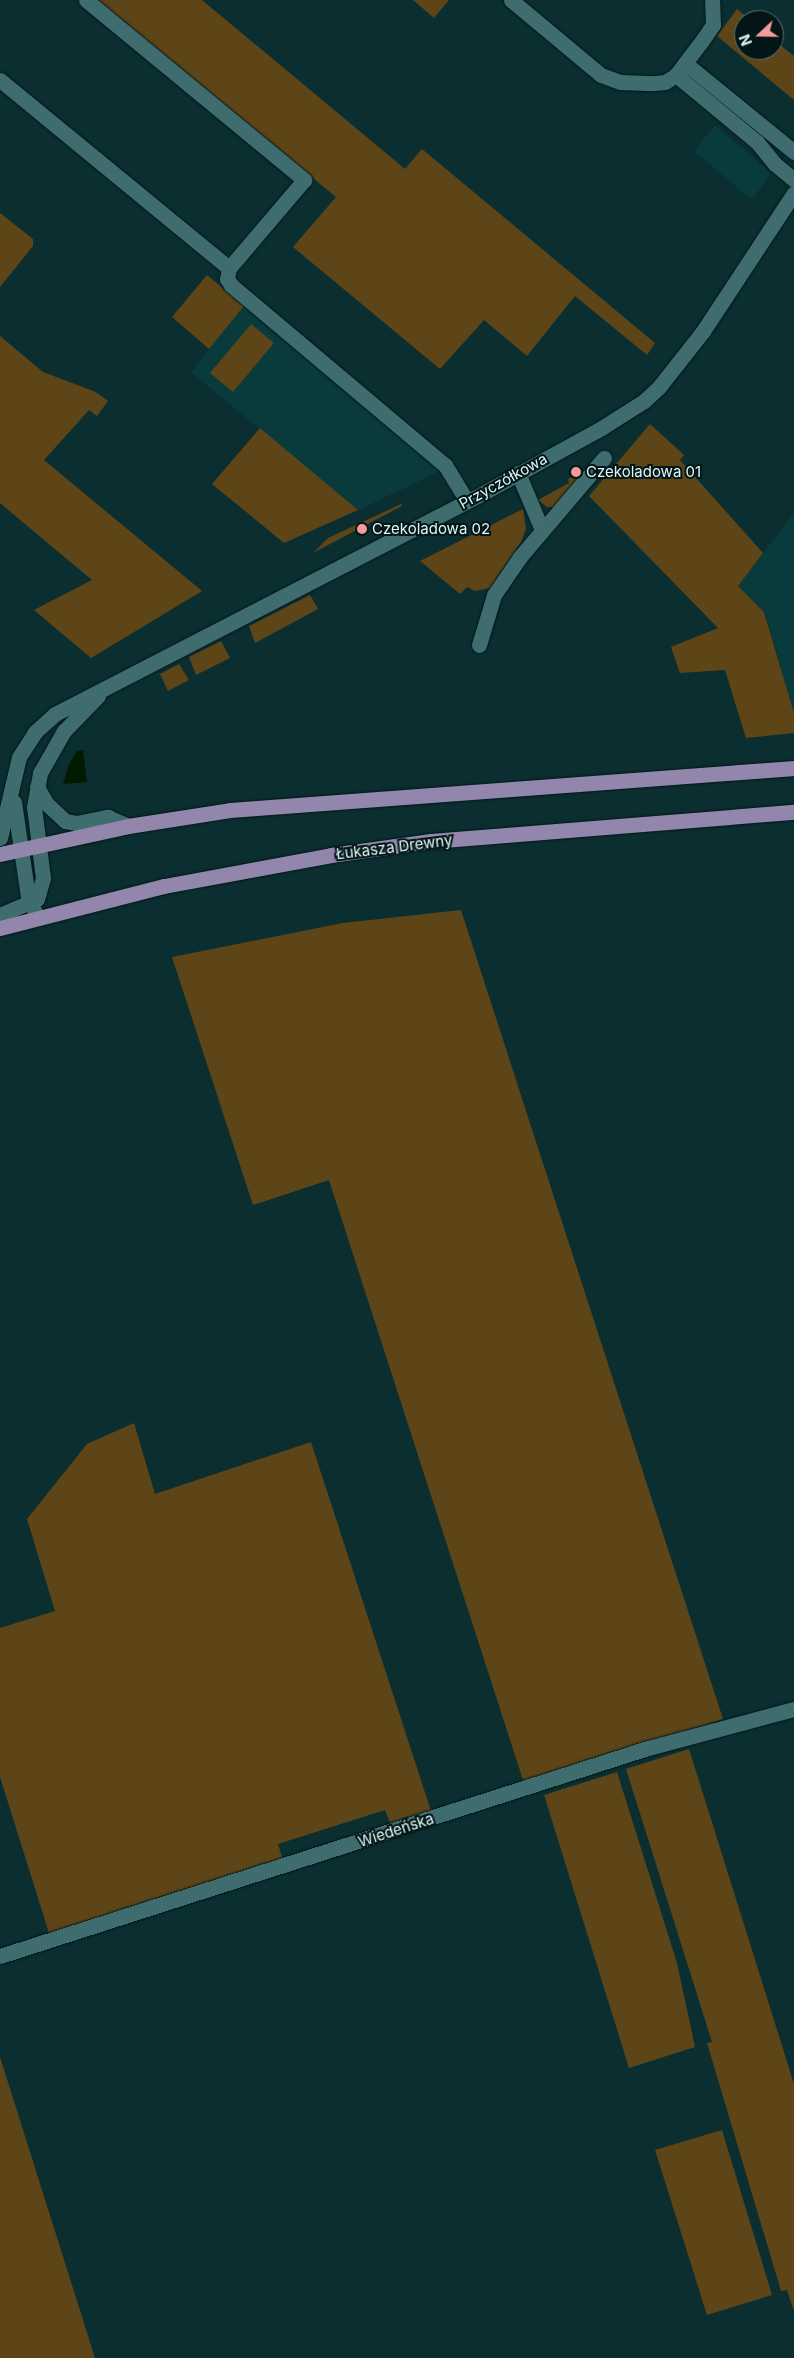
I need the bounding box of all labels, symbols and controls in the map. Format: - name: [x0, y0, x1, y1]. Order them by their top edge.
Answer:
- north arrow: [734, 10, 784, 60]
- text: N: [736, 32, 755, 48]
- street label: Przyczółkowa: [456, 449, 550, 513]
- place label: Czekoladowa 01: [586, 463, 701, 481]
- marker: Czekoladowa 01: [570, 466, 582, 478]
- place label: Czekoladowa 02: [372, 520, 490, 538]
- marker: Czekoladowa 02: [356, 523, 368, 535]
- street label: Łukasza Drewny: [335, 831, 453, 863]
- street label: Wiedeńska: [356, 1809, 436, 1851]

